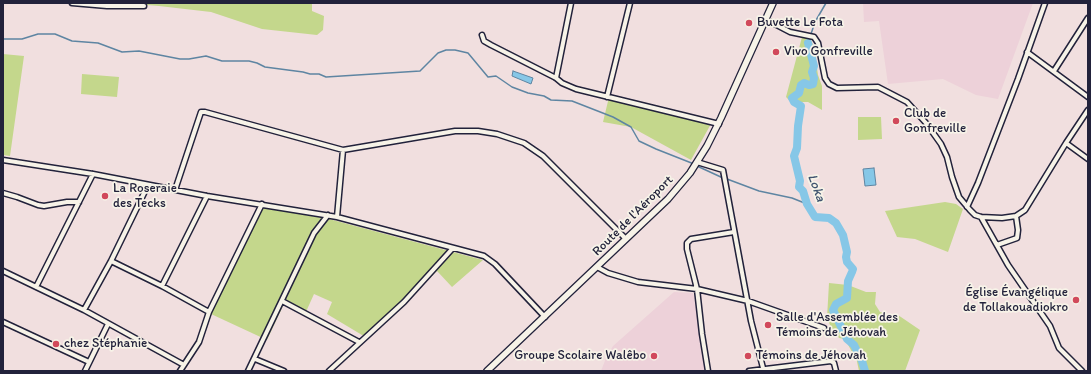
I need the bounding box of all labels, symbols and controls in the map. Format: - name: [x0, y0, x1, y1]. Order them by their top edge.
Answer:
- place label: Buvette Le Fota: [757, 15, 843, 31]
- marker: Buvette Le Fota: [744, 18, 754, 28]
- place label: Vivo Gonfreville: [784, 44, 873, 60]
- marker: Vivo Gonfreville: [771, 47, 781, 57]
- place label: Club de Gonfreville: [904, 106, 966, 137]
- marker: Club de Gonfreville: [891, 116, 901, 126]
- street label: Route de l'Aéroport: [589, 172, 677, 260]
- water label: Loka: [803, 172, 829, 204]
- place label: La Roseraie des Tecks: [113, 181, 177, 212]
- marker: La Roseraie des Tecks: [100, 191, 110, 201]
- place label: Église Évangélique de Tollakouadiokro: [963, 285, 1068, 316]
- marker: Église Évangélique de Tollakouadiokro: [1071, 295, 1081, 305]
- place label: Salle d'Assemblée des Témoins de Jéhovah: [776, 310, 898, 341]
- marker: Salle d'Assemblée des Témoins de Jéhovah: [763, 320, 773, 330]
- place label: chez Stéphanie: [64, 336, 147, 352]
- marker: chez Stéphanie: [51, 339, 61, 349]
- place label: Groupe Scolaire Walêbo: [514, 348, 646, 364]
- place label: Témoins de Jéhovah: [756, 348, 866, 364]
- marker: Groupe Scolaire Walêbo: [649, 351, 659, 361]
- marker: Témoins de Jéhovah: [743, 351, 753, 361]

